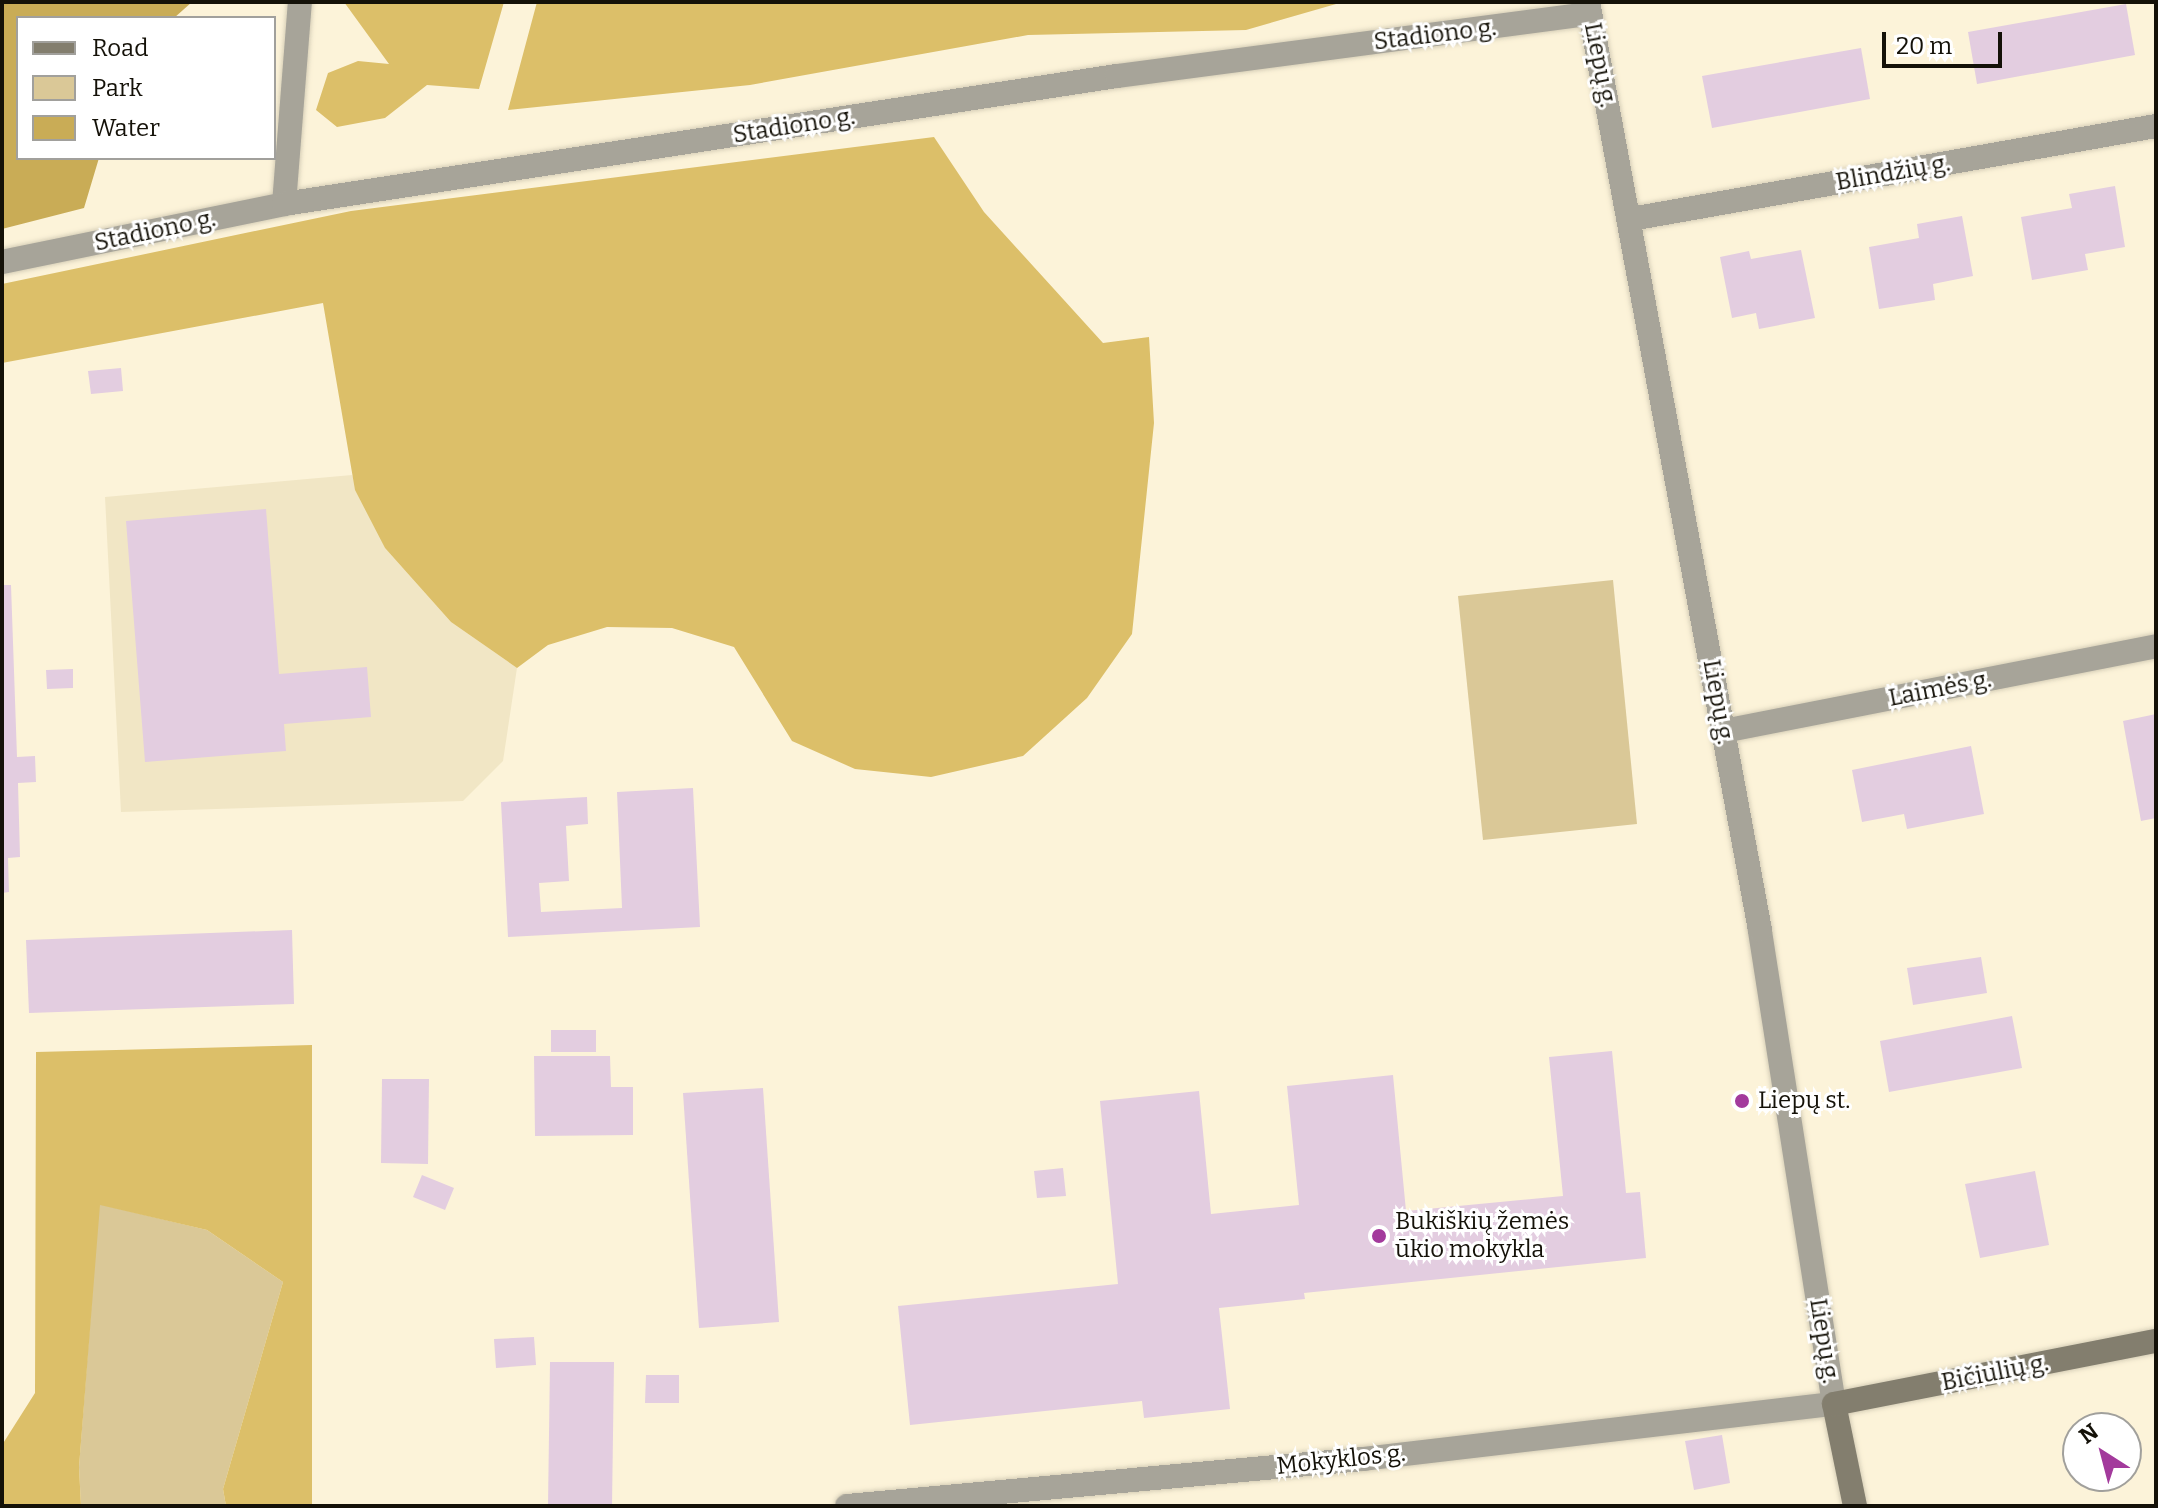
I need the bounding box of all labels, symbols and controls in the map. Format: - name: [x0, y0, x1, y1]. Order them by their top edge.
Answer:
- street label: Stadiono g.: [1372, 13, 1498, 57]
- legend: [16, 16, 276, 160]
- scale bar: [1886, 16, 2006, 66]
- street label: Liepų g.: [1578, 20, 1622, 110]
- text: 20 m: [1896, 32, 1952, 60]
- text: Road: [92, 34, 148, 62]
- text: Park: [92, 74, 143, 102]
- street label: Stadiono g.: [731, 102, 857, 150]
- text: Water: [92, 114, 160, 142]
- street label: Blindžių g.: [1834, 149, 1952, 197]
- street label: Stadiono g.: [92, 204, 218, 258]
- street label: Liepų g.: [1696, 657, 1740, 747]
- street label: Laimės g.: [1886, 665, 1994, 713]
- place label: Liepų st.: [1758, 1087, 1850, 1115]
- marker: Liepų st.: [1733, 1092, 1751, 1110]
- place label: Bukiškių žemės ūkio mokykla: [1395, 1208, 1569, 1264]
- marker: Bukiškių žemės ūkio mokykla: [1370, 1227, 1388, 1245]
- street label: Liepų g.: [1803, 1296, 1845, 1386]
- street label: Bičiulių g.: [1939, 1349, 2051, 1397]
- north arrow: [2062, 1412, 2142, 1492]
- text: N: [2074, 1418, 2104, 1450]
- street label: Mokyklos g.: [1275, 1439, 1407, 1481]

